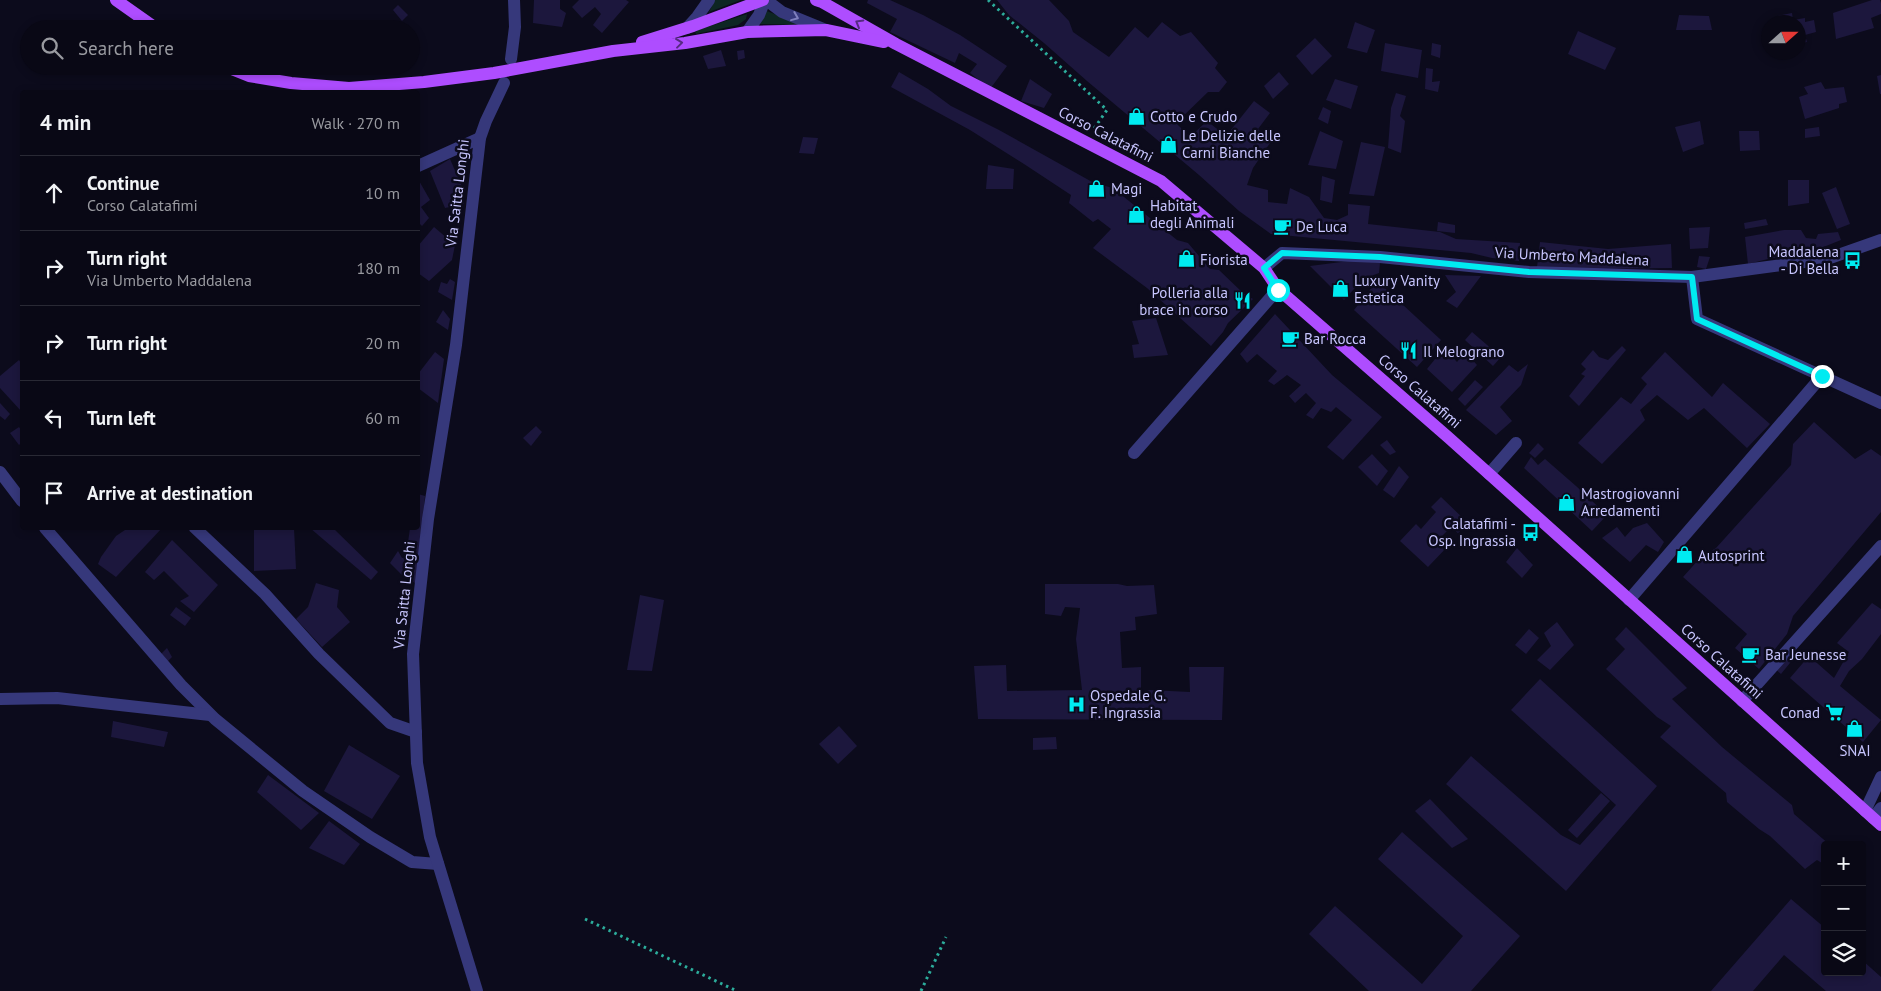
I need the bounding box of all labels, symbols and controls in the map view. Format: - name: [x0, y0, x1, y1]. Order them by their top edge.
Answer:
- one-way arrow: [790, 10, 799, 21]
- north arrow: [1761, 15, 1806, 60]
- one-way arrow: [855, 19, 864, 29]
- search box: [20, 20, 420, 75]
- icon: search: [38, 34, 66, 62]
- text: Search here: [78, 36, 174, 60]
- one-way arrow: [676, 38, 684, 49]
- street label: Corso Calatafimi: [1055, 102, 1157, 166]
- shop icon: Cotto e Crudo: [1126, 106, 1146, 126]
- place label: Cotto e Crudo: [1150, 107, 1237, 126]
- text: 4 min: [40, 109, 91, 136]
- text: Walk · 270 m: [311, 113, 400, 133]
- place label: Le Delizie delle Carni Bianche: [1182, 126, 1281, 162]
- shop icon: Le Delizie delle Carni Bianche: [1158, 134, 1178, 154]
- street label: Via Saitta Longhi: [441, 138, 473, 249]
- text: Continue: [87, 171, 159, 195]
- shop icon: Magi: [1087, 178, 1107, 198]
- icon: ahead: [40, 179, 68, 207]
- place label: Magi: [1111, 179, 1142, 198]
- text: 10 m: [365, 183, 400, 203]
- text: Corso Calatafimi: [87, 195, 198, 215]
- place label: Habitat degli Animali: [1150, 196, 1235, 232]
- shop icon: Habitat degli Animali: [1126, 204, 1146, 224]
- cafe icon: De Luca: [1272, 216, 1292, 236]
- place label: De Luca: [1296, 217, 1347, 236]
- street label: Via Umberto Maddalena: [1493, 242, 1650, 270]
- place label: Maddalena - Di Bella: [1768, 242, 1839, 278]
- text: Turn right: [87, 246, 167, 270]
- shop icon: Fiorista: [1176, 249, 1196, 269]
- place label: Fiorista: [1200, 250, 1248, 269]
- bus stop icon: Maddalena - Di Bella: [1843, 250, 1863, 270]
- icon: right: [40, 254, 68, 282]
- text: 180 m: [357, 258, 400, 278]
- text: Via Umberto Maddalena: [87, 270, 252, 290]
- place label: Luxury Vanity Estetica: [1354, 271, 1440, 307]
- route start: [1267, 279, 1290, 302]
- shop icon: Luxury Vanity Estetica: [1330, 279, 1350, 299]
- place label: Polleria alla brace in corso: [1139, 283, 1228, 319]
- restaurant icon: Polleria alla brace in corso: [1232, 291, 1252, 311]
- cafe icon: Bar Rocca: [1280, 328, 1300, 348]
- icon: right: [40, 329, 68, 357]
- place label: Bar Rocca: [1304, 329, 1366, 348]
- text: Turn right: [87, 331, 167, 355]
- text: 20 m: [365, 333, 400, 353]
- restaurant icon: Il Melograno: [1399, 341, 1419, 361]
- place label: Il Melograno: [1423, 342, 1505, 361]
- street label: Corso Calatafimi: [1375, 350, 1465, 432]
- route end: [1811, 365, 1834, 388]
- icon: left: [40, 404, 68, 432]
- text: Turn left: [87, 406, 156, 430]
- text: 60 m: [365, 408, 400, 428]
- icon: arrive: [40, 479, 68, 507]
- text: Arrive at destination: [87, 481, 253, 505]
- place label: Mastrogiovanni Arredamenti: [1581, 484, 1680, 520]
- shop icon: Mastrogiovanni Arredamenti: [1557, 492, 1577, 512]
- place label: Calatafimi - Osp. Ingrassia: [1428, 514, 1516, 550]
- bus stop icon: Calatafimi - Osp. Ingrassia: [1520, 522, 1540, 542]
- street label: Via Saitta Longhi: [389, 540, 419, 651]
- shop icon: Autosprint: [1674, 545, 1694, 565]
- place label: Autosprint: [1698, 546, 1765, 565]
- street label: Corso Calatafimi: [1677, 619, 1767, 703]
- cafe icon: Bar Jeunesse: [1741, 644, 1761, 664]
- place label: Bar Jeunesse: [1765, 645, 1846, 664]
- place label: Ospedale G. F. Ingrassia: [1090, 686, 1166, 722]
- hospital icon: Ospedale G. F. Ingrassia: [1066, 694, 1086, 714]
- supermarket icon: Conad: [1824, 702, 1844, 722]
- place label: Conad: [1780, 703, 1820, 722]
- shop icon: SNAI: [1845, 719, 1865, 739]
- place label: SNAI: [1839, 741, 1871, 760]
- map controls: [1821, 841, 1866, 976]
- button: +: [1821, 841, 1866, 886]
- button: −: [1821, 886, 1866, 931]
- button: layers: [1821, 931, 1866, 976]

